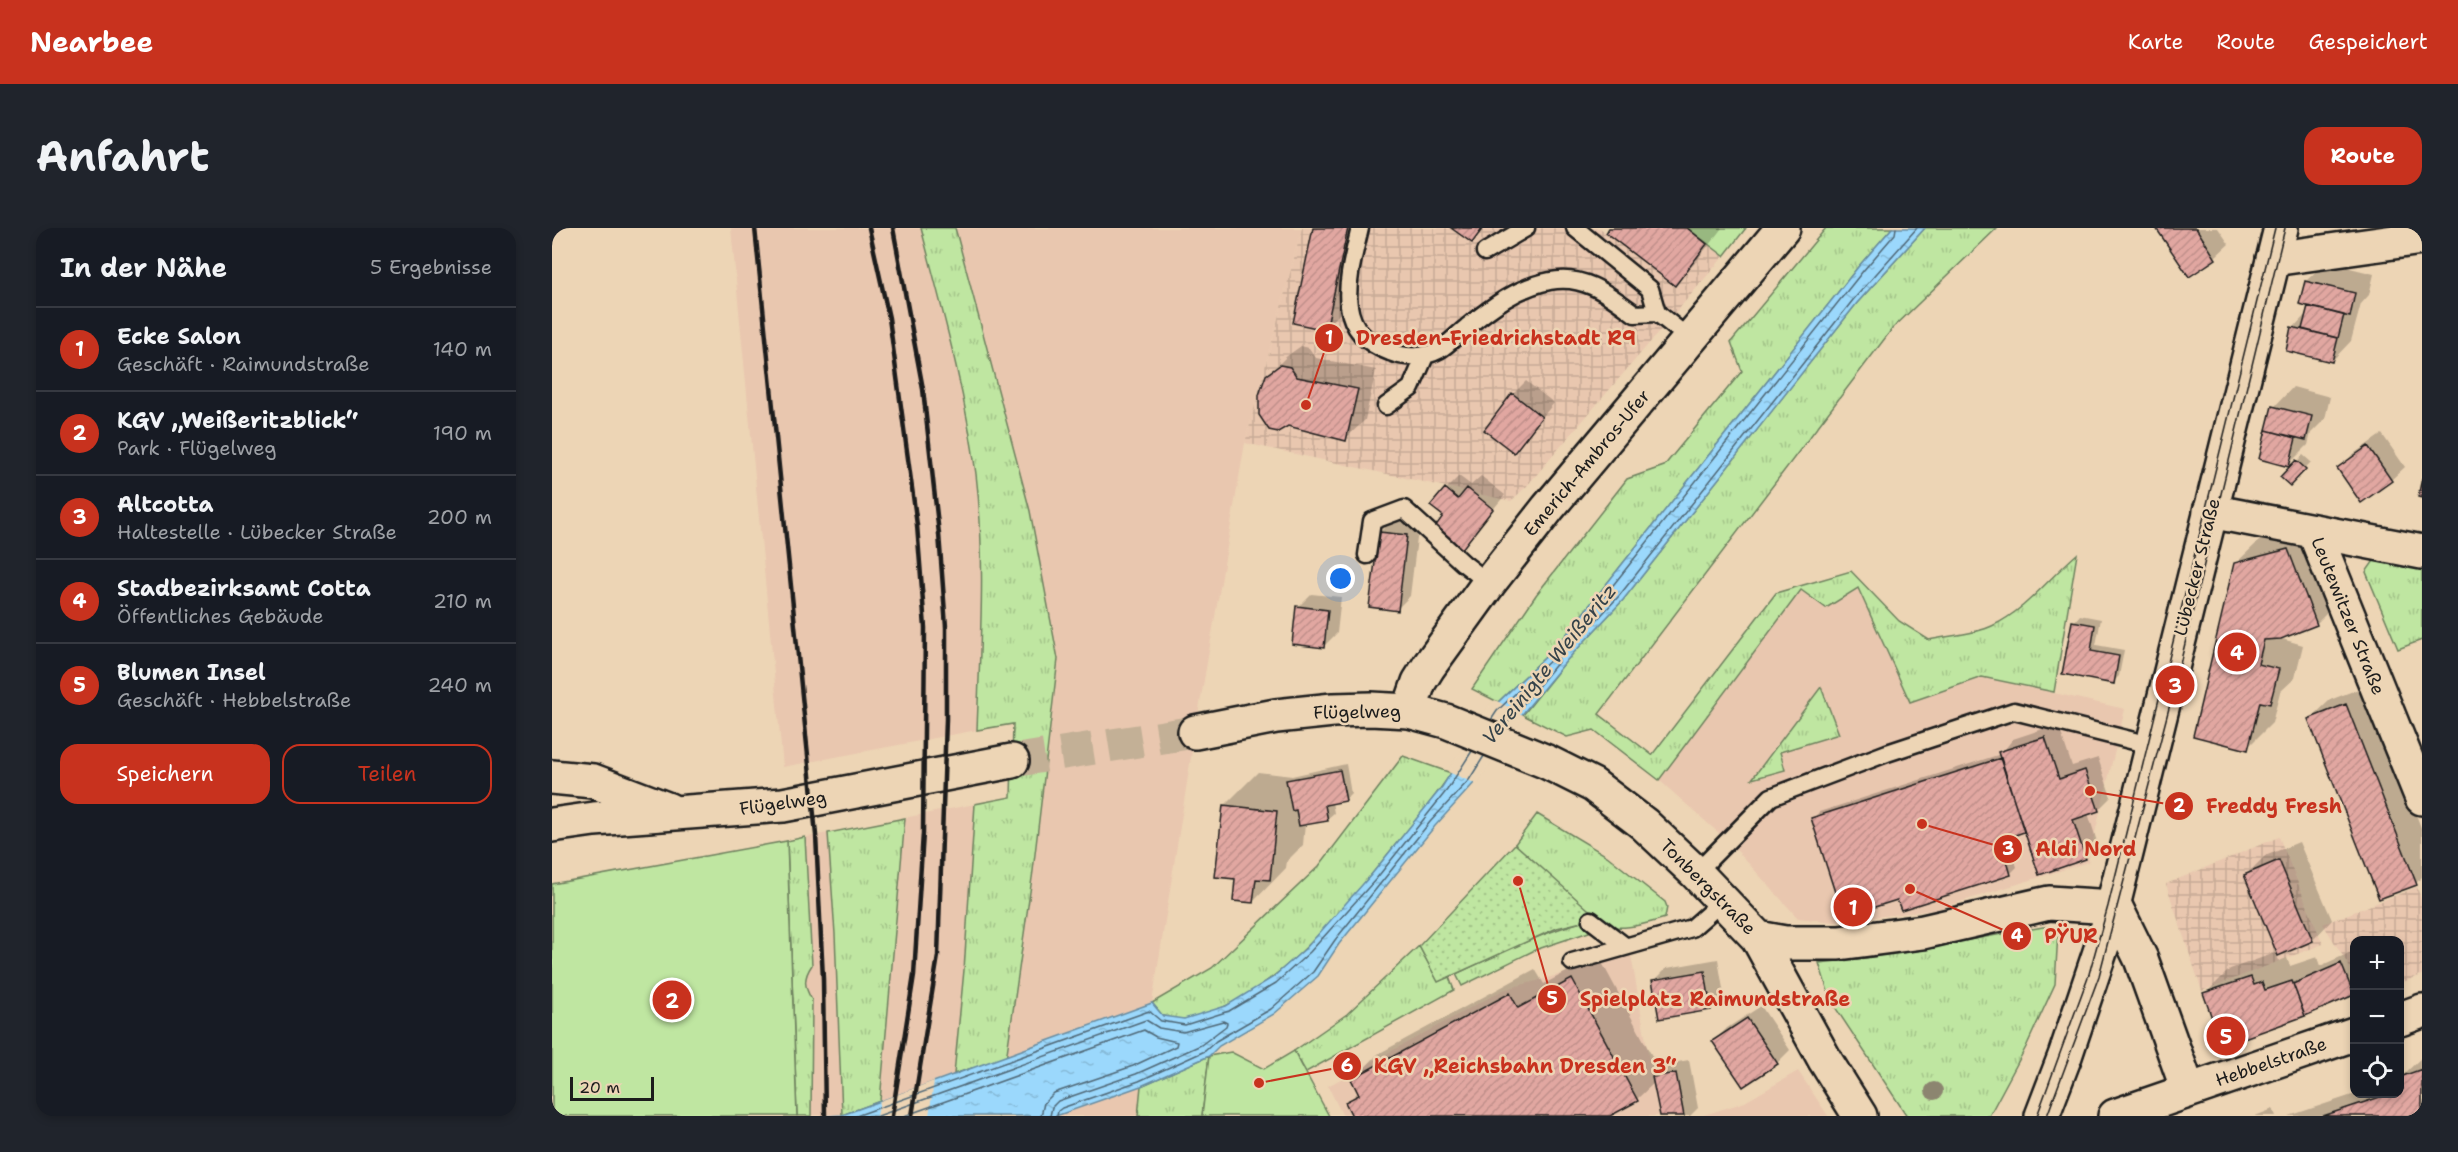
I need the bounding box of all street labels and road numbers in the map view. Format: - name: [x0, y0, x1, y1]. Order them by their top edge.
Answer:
- street label: Emerich-Ambros-Ufer: [1518, 384, 1656, 542]
- street label: Lübecker Straße: [2168, 496, 2226, 638]
- street label: Leutewitzer Straße: [2305, 534, 2391, 698]
- street label: Flügelweg: [1313, 699, 1401, 725]
- street label: Flügelweg: [738, 785, 828, 821]
- street label: Tonbergstraße: [1655, 834, 1761, 940]
- street label: Hebbelstraße: [2212, 1032, 2330, 1092]

